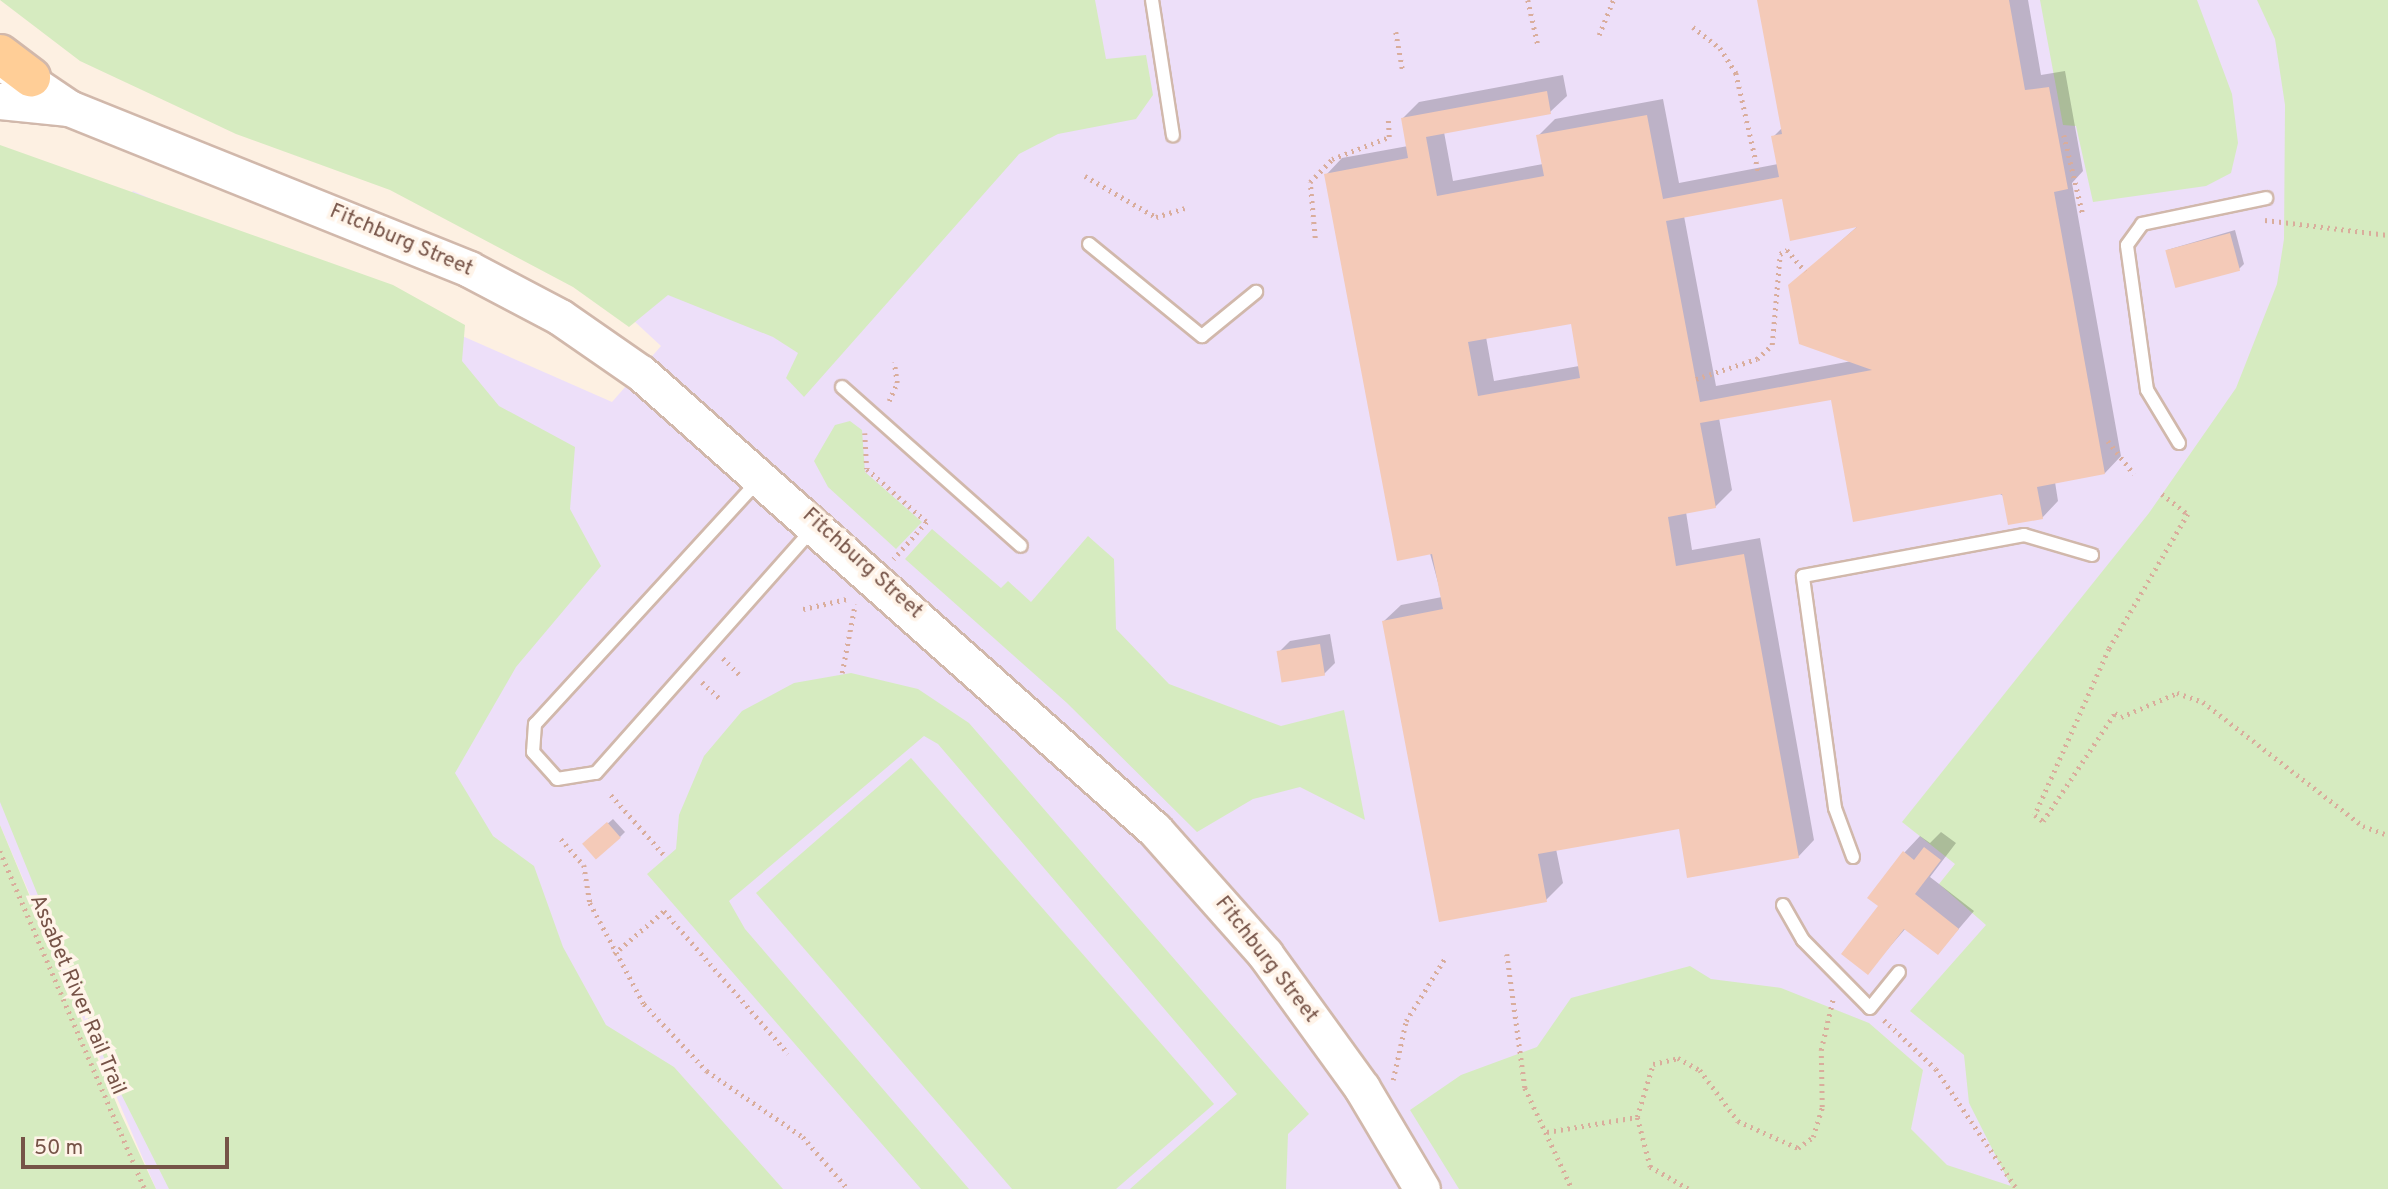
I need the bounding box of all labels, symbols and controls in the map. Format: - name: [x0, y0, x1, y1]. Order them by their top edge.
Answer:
- street label: Fitchburg Street: [326, 199, 476, 283]
- street label: Fitchburg Street: [797, 503, 927, 625]
- street label: Assabet River Rail Trail: [23, 891, 131, 1099]
- street label: Fitchburg Street: [1209, 892, 1323, 1028]
- scale bar: [24, 1122, 233, 1166]
- text: 50 m: [34, 1135, 83, 1162]

